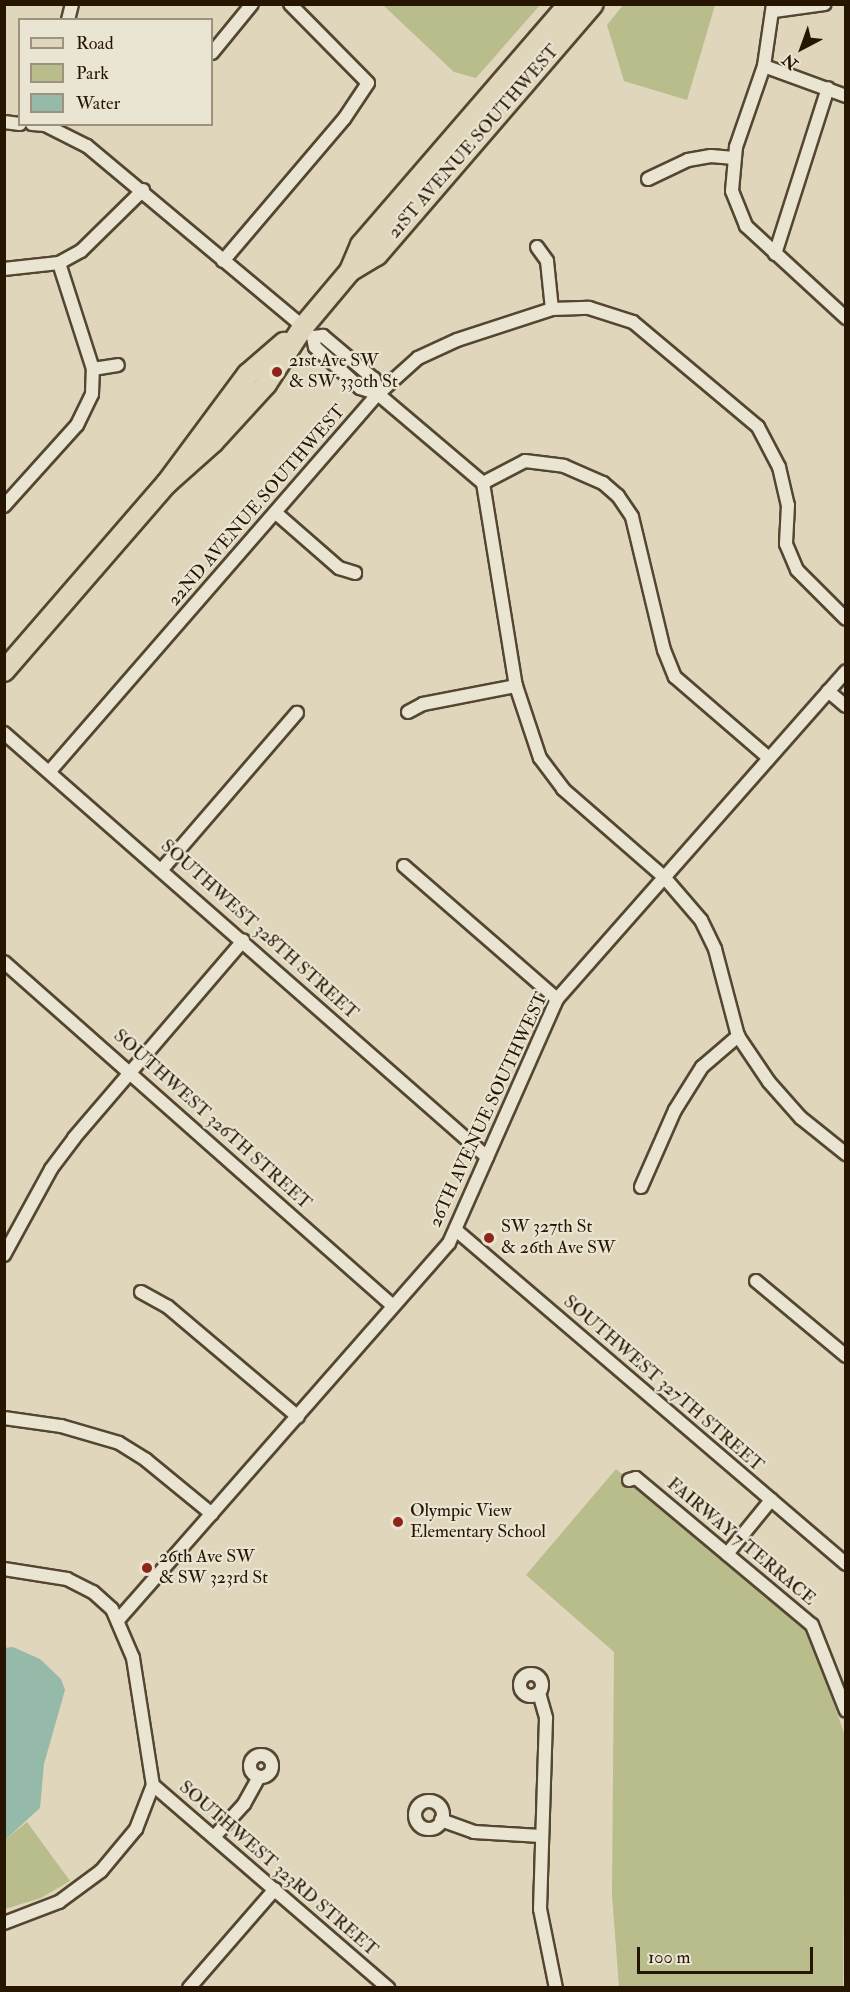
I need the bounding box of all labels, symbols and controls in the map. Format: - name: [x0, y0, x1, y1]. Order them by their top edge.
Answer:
- legend: [18, 18, 213, 126]
- north arrow: [772, 18, 832, 78]
- text: Road: [76, 32, 114, 55]
- street label: 21ST AVENUE SOUTHWEST: [384, 41, 564, 243]
- text: N: [778, 49, 802, 74]
- text: Park: [76, 62, 109, 85]
- text: Water: [76, 92, 120, 115]
- place label: 21st Ave SW & SW 330th St: [289, 351, 398, 394]
- marker: 21st Ave SW & SW 330th St: [270, 365, 284, 379]
- street label: 22ND AVENUE SOUTHWEST: [164, 401, 350, 611]
- street label: SOUTHWEST 328TH STREET: [156, 836, 362, 1024]
- street label: 26TH AVENUE SOUTHWEST: [425, 989, 553, 1231]
- street label: SOUTHWEST 326TH STREET: [109, 1025, 315, 1215]
- place label: SW 327th St & 26th Ave SW: [501, 1217, 615, 1260]
- marker: SW 327th St & 26th Ave SW: [482, 1231, 496, 1245]
- street label: SOUTHWEST 327TH STREET: [559, 1291, 767, 1477]
- street label: FAIRWAY 7 TERRACE: [662, 1474, 820, 1610]
- place label: Olympic View Elementary School: [410, 1501, 546, 1544]
- marker: Olympic View Elementary School: [391, 1515, 405, 1529]
- place label: 26th Ave SW & SW 323rd St: [159, 1547, 268, 1590]
- marker: 26th Ave SW & SW 323rd St: [140, 1561, 154, 1575]
- street label: SOUTHWEST 323RD STREET: [174, 1777, 382, 1961]
- scale bar: [640, 1935, 816, 1973]
- text: 100 m: [648, 1946, 691, 1969]

